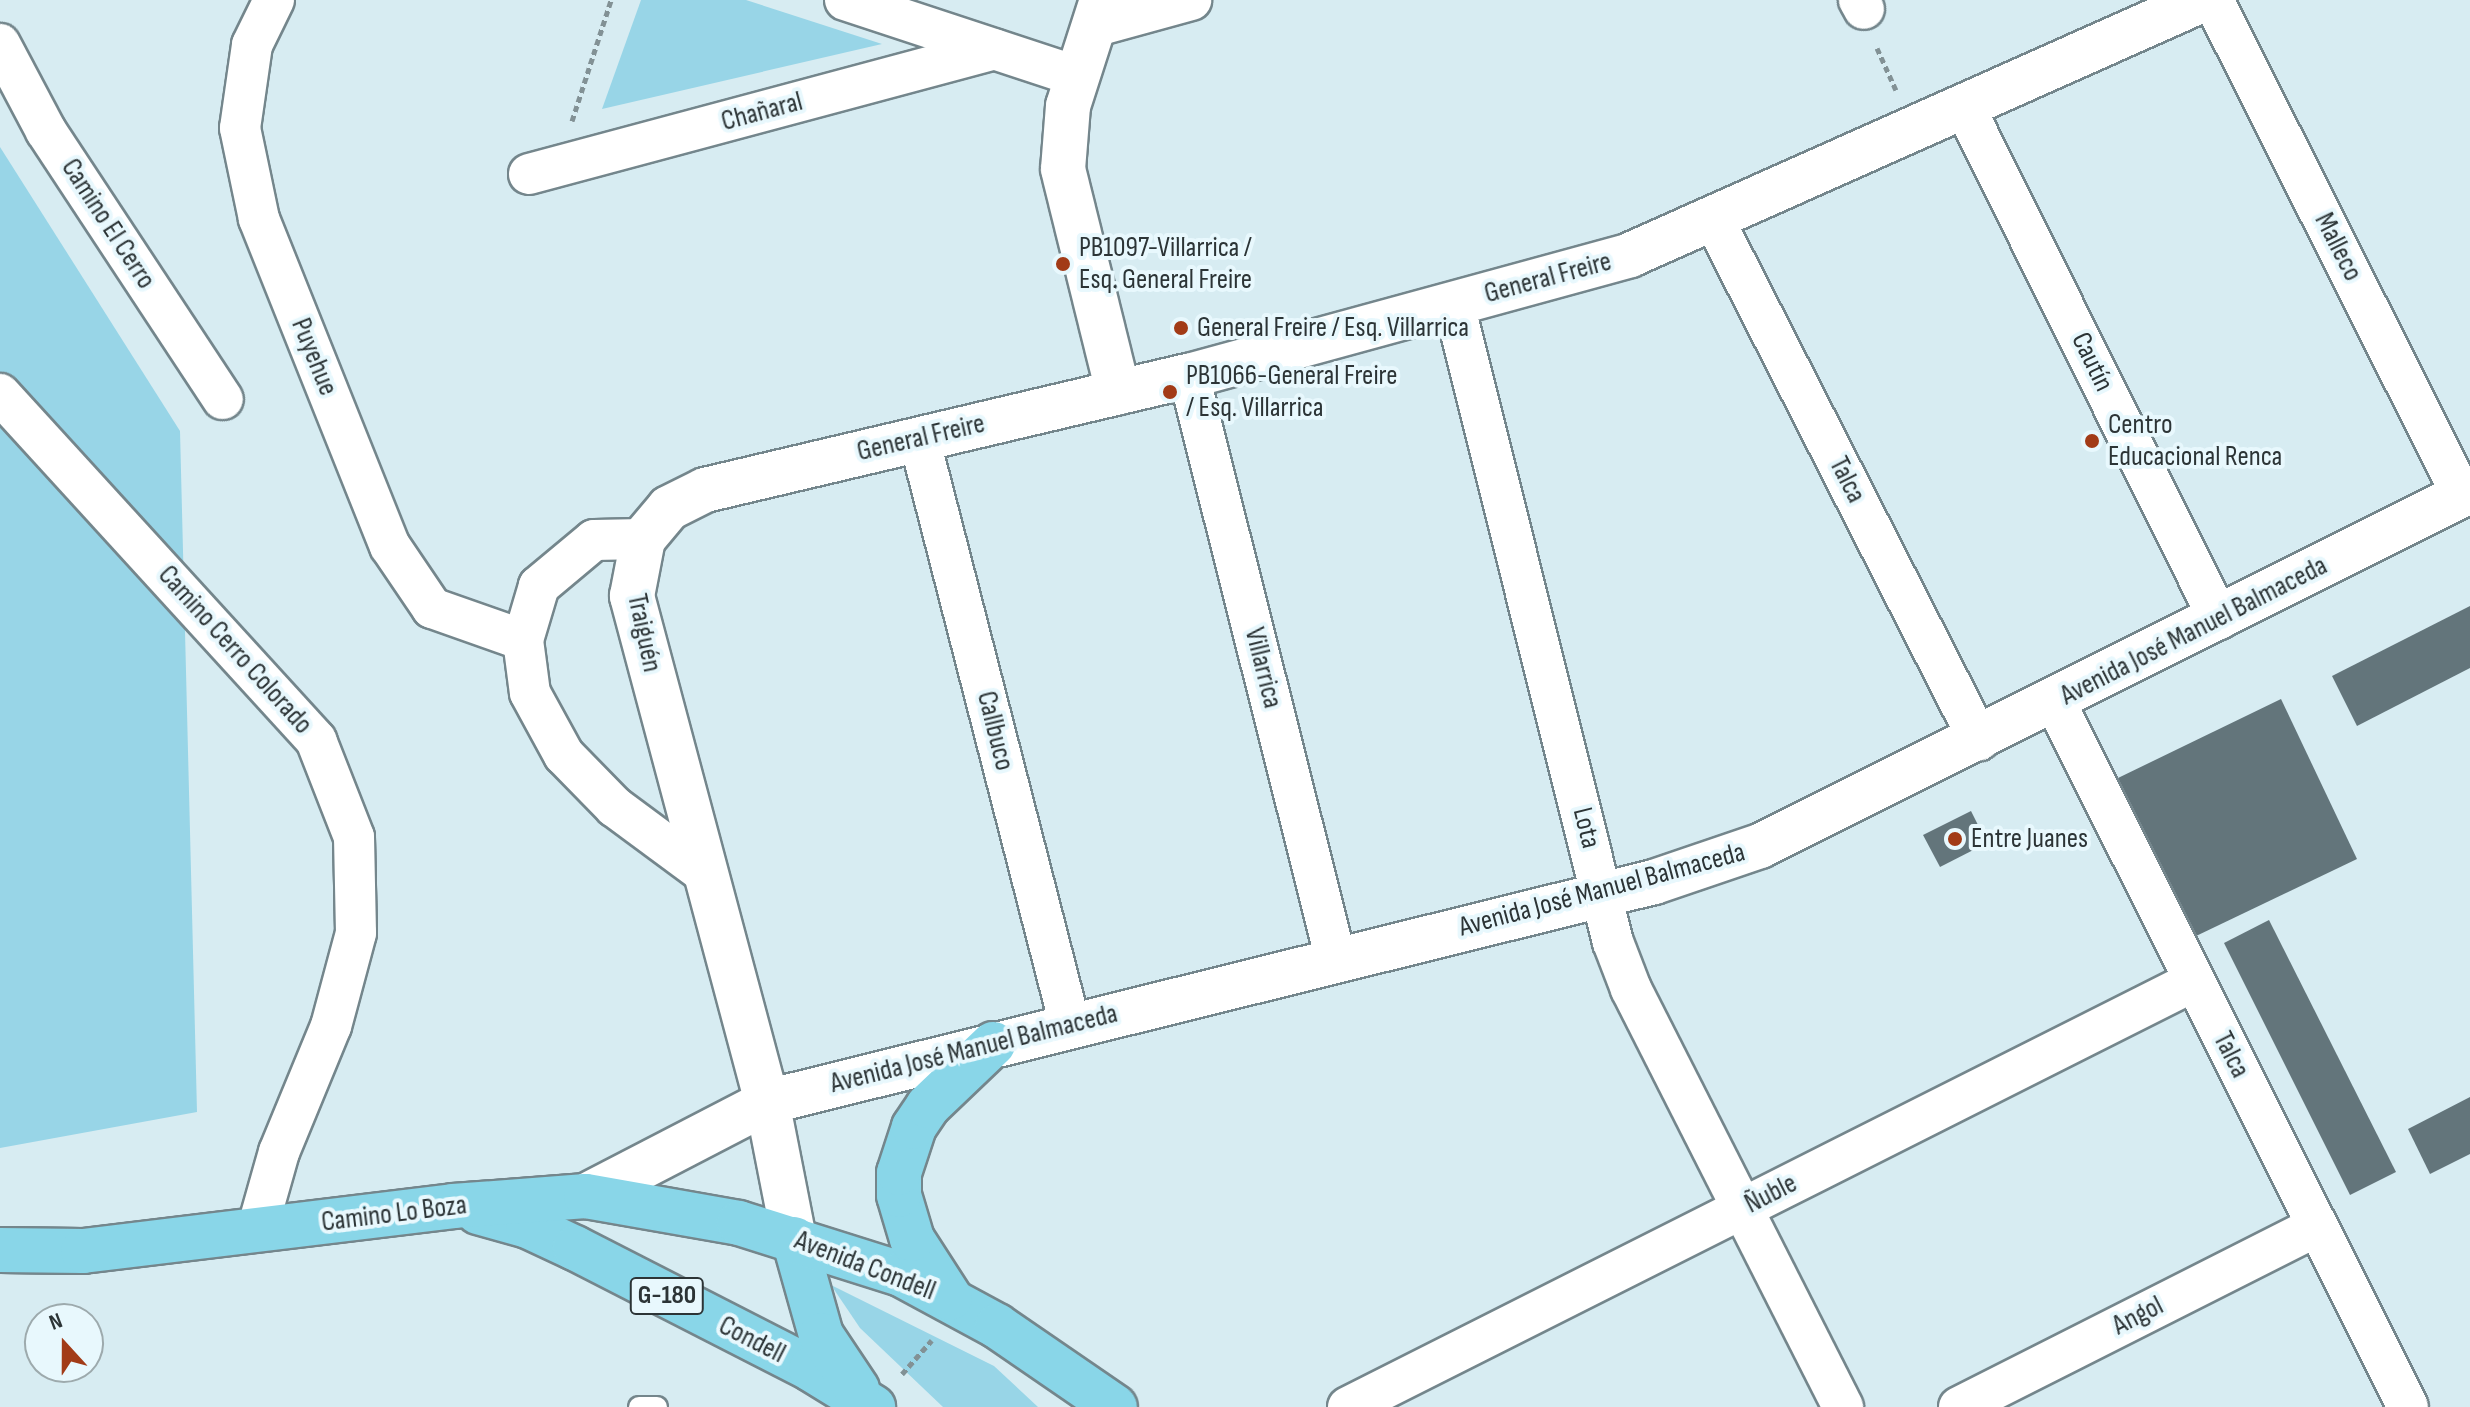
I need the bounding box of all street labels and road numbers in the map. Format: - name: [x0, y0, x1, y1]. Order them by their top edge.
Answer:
- street label: Chañaral: [718, 85, 806, 139]
- street label: Camino El Cerro: [54, 153, 162, 295]
- street label: Malleco: [2307, 207, 2369, 287]
- street label: General Freire: [1481, 245, 1615, 311]
- street label: Puyehue: [283, 313, 345, 401]
- street label: Cautín: [2063, 327, 2121, 397]
- street label: General Freire: [854, 407, 988, 469]
- street label: Talca: [1821, 451, 1873, 509]
- street label: Avenida José Manuel Balmaceda: [2055, 549, 2333, 713]
- street label: Camino Cerro Colorado: [151, 559, 319, 741]
- street label: Traiguén: [619, 591, 669, 675]
- street label: Villarrica: [1237, 624, 1289, 712]
- street label: Callbuco: [969, 688, 1021, 774]
- street label: Lota: [1565, 804, 1607, 852]
- street label: Avenida José Manuel Balmaceda: [1455, 836, 1749, 944]
- street label: Avenida José Manuel Balmaceda: [827, 997, 1121, 1101]
- street label: Talca: [2205, 1026, 2257, 1084]
- street label: Ñuble: [1739, 1167, 1803, 1221]
- street label: Camino Lo Boza: [320, 1188, 468, 1240]
- street label: Avenida Condell: [790, 1224, 940, 1308]
- road number: G-180: [629, 1274, 705, 1318]
- street label: Angol: [2107, 1289, 2169, 1343]
- street label: Condell: [713, 1309, 791, 1371]

